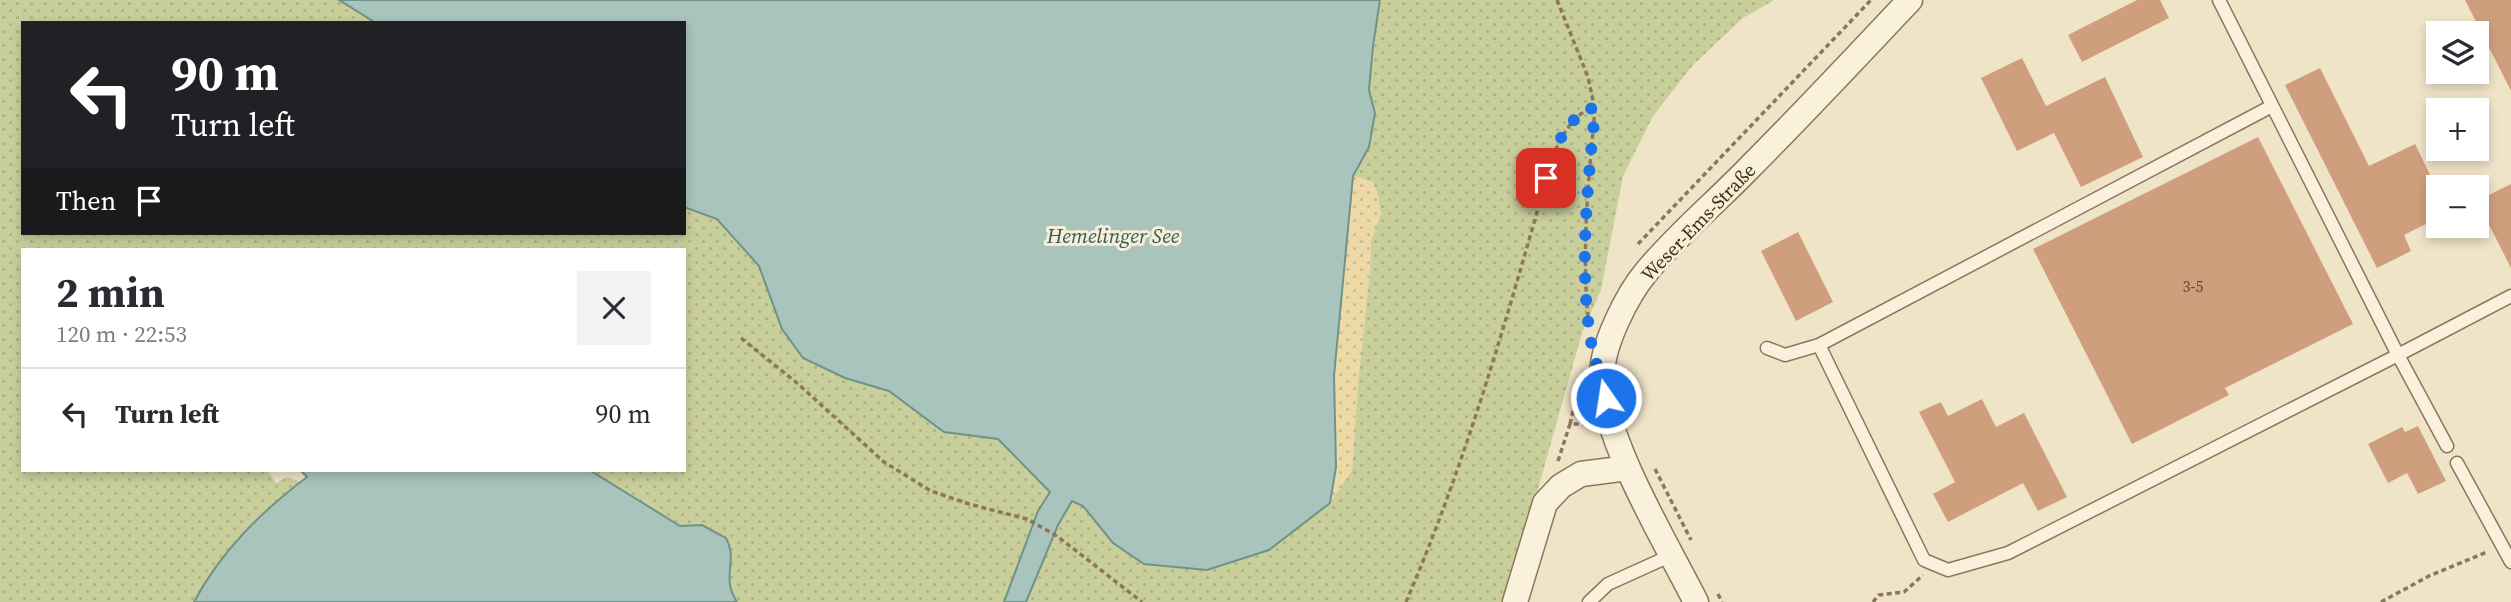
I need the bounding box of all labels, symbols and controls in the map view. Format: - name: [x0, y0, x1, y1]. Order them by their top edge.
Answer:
- map controls: [2426, 21, 2489, 238]
- button: layers: [2426, 21, 2489, 84]
- text: 90 m: [171, 39, 279, 106]
- icon: left: [56, 49, 147, 140]
- button: +: [2426, 98, 2489, 161]
- text: Turn left: [171, 103, 295, 147]
- pin: [1516, 148, 1576, 208]
- street label: Weser-Ems-Straße: [1635, 157, 1761, 287]
- icon: arrive: [1527, 159, 1565, 197]
- button: −: [2426, 175, 2489, 238]
- icon: arrive: [130, 182, 168, 220]
- text: Then: [56, 183, 116, 219]
- water label: Hemelinger See: [1046, 221, 1180, 250]
- text: 2 min: [56, 263, 165, 321]
- button: close: [577, 271, 651, 345]
- house number: 3-5: [2183, 275, 2204, 297]
- text: 120 m · 22:53: [56, 318, 187, 350]
- position arrow: [1569, 361, 1643, 435]
- icon: left: [56, 395, 94, 433]
- text: Turn left: [115, 396, 219, 432]
- text: 90 m: [596, 396, 651, 432]

